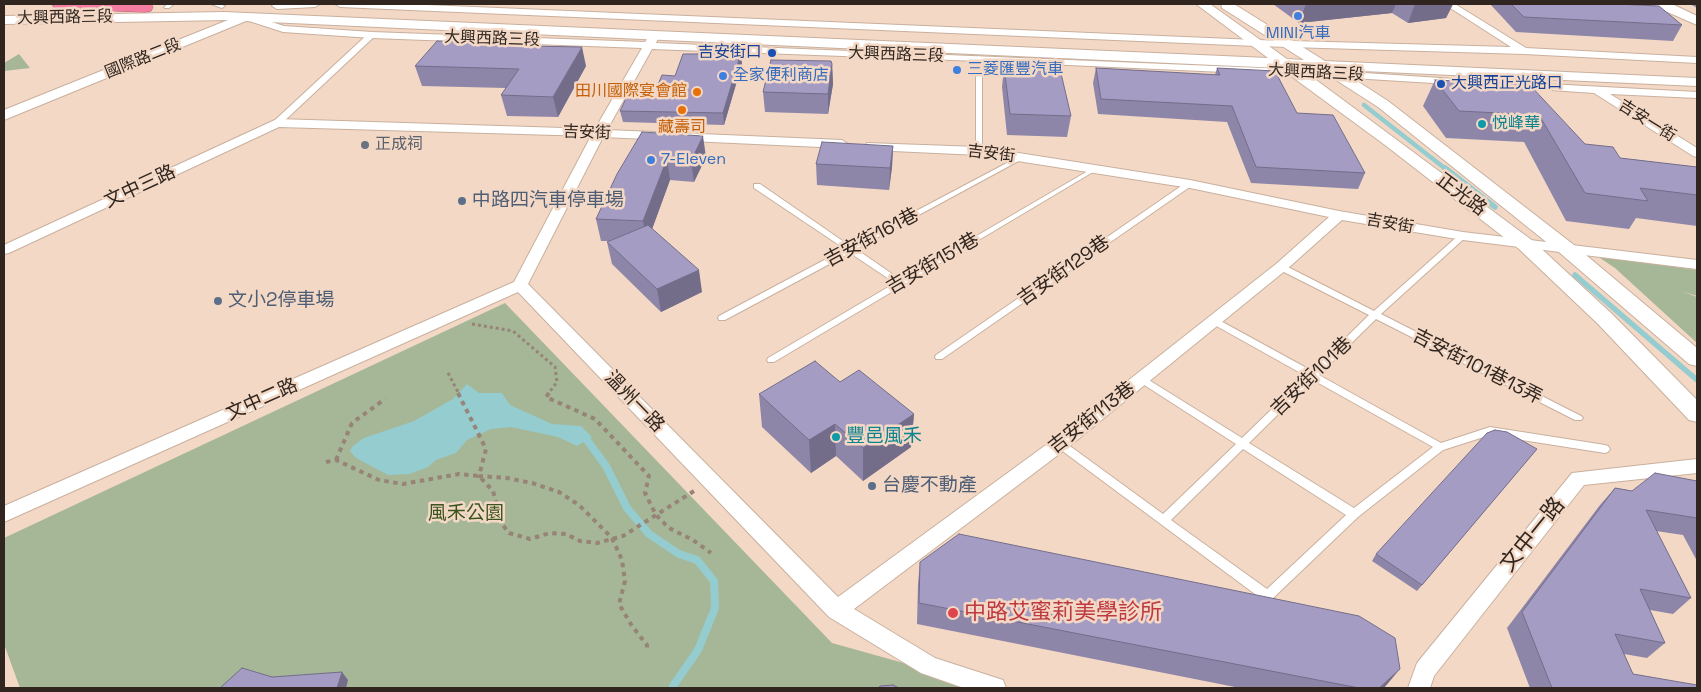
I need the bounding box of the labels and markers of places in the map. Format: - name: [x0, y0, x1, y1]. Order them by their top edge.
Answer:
- marker: MINI汽車: [1292, 10, 1304, 22]
- place label: MINI汽車: [1266, 24, 1330, 44]
- place label: 吉安街口: [698, 43, 762, 63]
- marker: 吉安街口: [766, 47, 778, 59]
- place label: 三菱匯豐汽車: [967, 60, 1063, 80]
- marker: 三菱匯豐汽車: [951, 64, 963, 76]
- place label: 全家便利商店: [733, 66, 829, 86]
- marker: 全家便利商店: [717, 70, 729, 82]
- place label: 大興西正光路口: [1451, 74, 1563, 94]
- marker: 大興西正光路口: [1435, 78, 1447, 90]
- place label: 田川國際宴會館: [575, 82, 687, 102]
- marker: 田川國際宴會館: [691, 86, 703, 98]
- marker: 藏壽司: [676, 104, 688, 116]
- place label: 悦峰華: [1492, 114, 1540, 134]
- place label: 藏壽司: [658, 118, 706, 138]
- marker: 悦峰華: [1476, 118, 1488, 130]
- place label: 正成祠: [375, 135, 423, 155]
- marker: 正成祠: [359, 139, 371, 151]
- place label: 7-Eleven: [661, 150, 726, 170]
- marker: 7-Eleven: [645, 154, 657, 166]
- place label: 中路四汽車停車場: [472, 190, 624, 212]
- marker: 中路四汽車停車場: [456, 195, 468, 207]
- place label: 文小2停車場: [228, 290, 334, 312]
- marker: 文小2停車場: [212, 295, 224, 307]
- place label: 豐邑風禾: [846, 426, 922, 448]
- marker: 豐邑風禾: [830, 431, 842, 443]
- place label: 台慶不動產: [882, 475, 977, 497]
- marker: 台慶不動產: [866, 480, 878, 492]
- place label: 中路艾蜜莉美學診所: [964, 600, 1162, 626]
- marker: 中路艾蜜莉美學診所: [946, 606, 960, 620]

